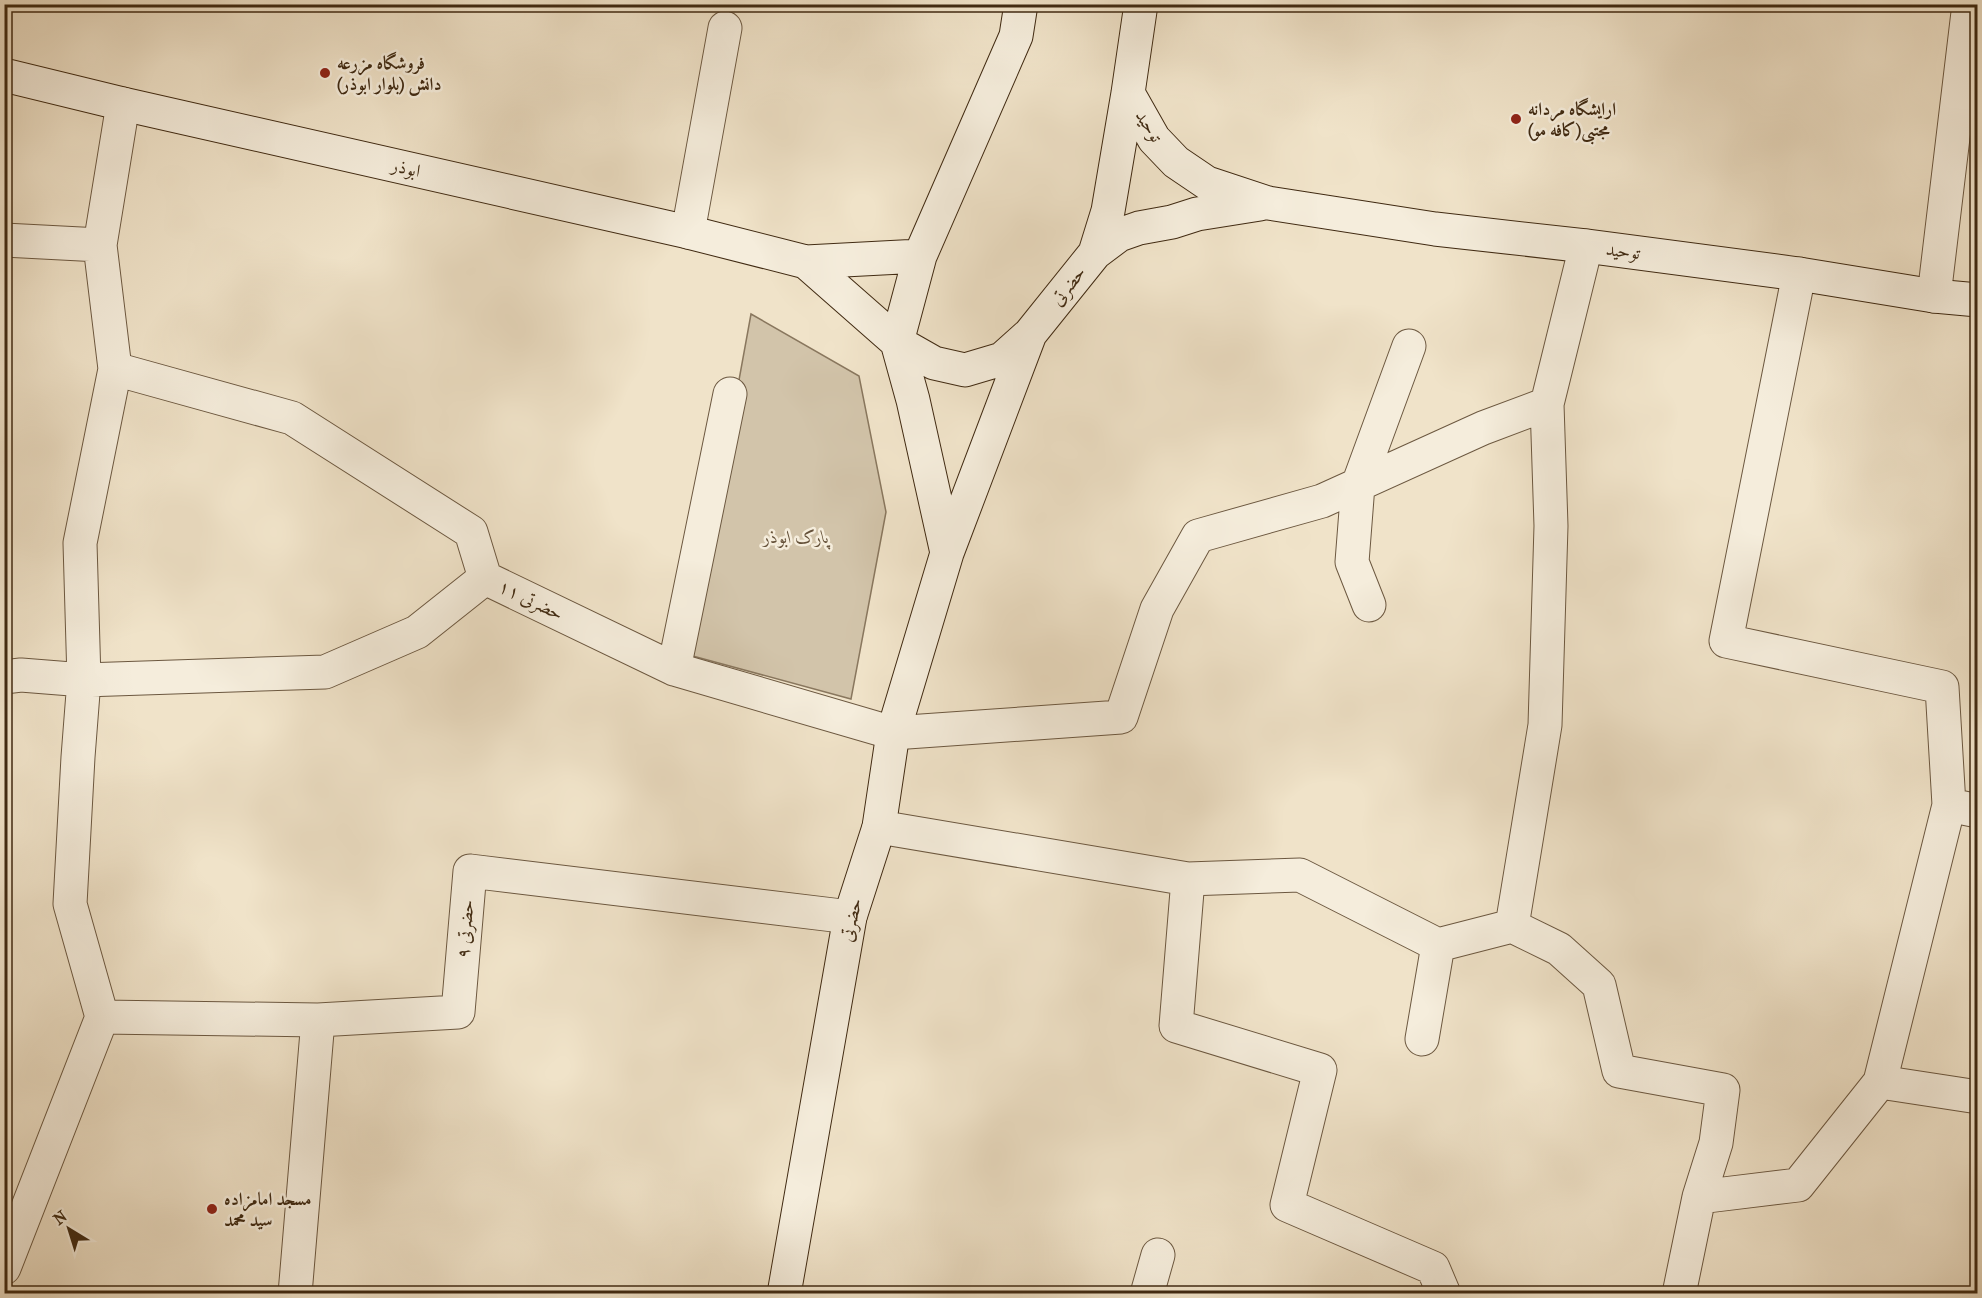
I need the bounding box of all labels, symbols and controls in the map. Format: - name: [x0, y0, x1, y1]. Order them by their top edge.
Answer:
- place label: فروشگاه مزرعه دانش (بلوار ابوذر): [337, 51, 442, 96]
- marker: فروشگاه مزرعه دانش (بلوار ابوذر): [318, 66, 332, 80]
- place label: ارایشگاه مردانه مجتبی(کافه مو): [1528, 97, 1616, 145]
- street label: توحید: [1130, 106, 1167, 147]
- marker: ارایشگاه مردانه مجتبی(کافه مو): [1509, 112, 1523, 126]
- street label: ابوذر: [388, 155, 422, 182]
- street label: توحید: [1605, 239, 1642, 264]
- street label: حضرتی: [1047, 262, 1091, 311]
- park label: پارک ابوذر: [762, 527, 831, 550]
- street label: حضرتی ۱۱: [495, 576, 566, 626]
- street label: حضرتی: [836, 896, 868, 944]
- street label: حضرتی ۹: [452, 899, 480, 959]
- place label: مسجد امامزاده سید محمد: [224, 1189, 312, 1231]
- north arrow: [39, 1199, 99, 1259]
- marker: مسجد امامزاده سید محمد: [205, 1202, 219, 1216]
- text: N: [49, 1206, 71, 1229]

